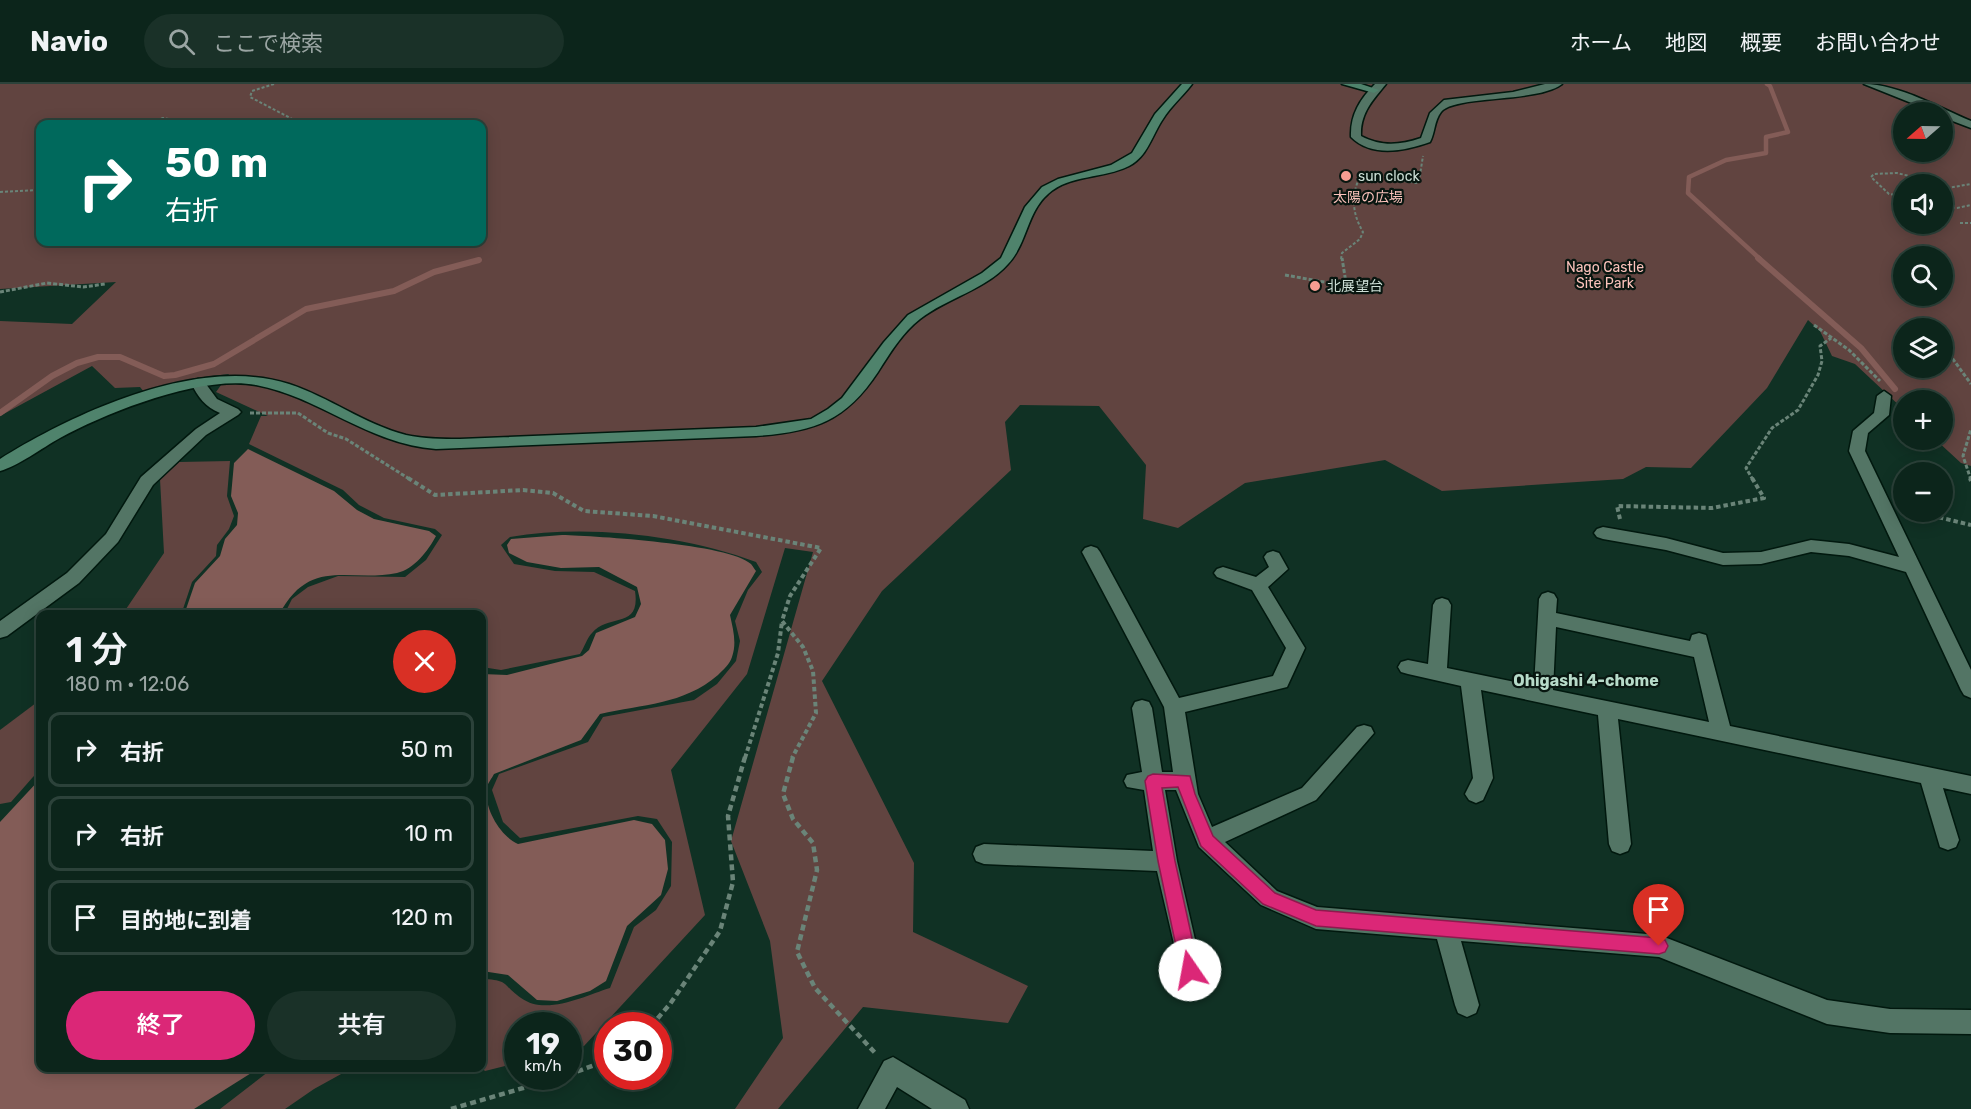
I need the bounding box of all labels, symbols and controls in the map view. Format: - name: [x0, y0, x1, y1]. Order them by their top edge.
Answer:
- search box: [144, 14, 564, 68]
- text: Navio: [30, 25, 108, 58]
- icon: search: [165, 25, 198, 58]
- text: ここで検索: [213, 30, 323, 57]
- text: ホーム: [1570, 30, 1632, 55]
- text: 地図: [1665, 30, 1707, 55]
- text: 概要: [1740, 30, 1782, 55]
- text: お問い合わせ: [1815, 30, 1941, 55]
- north arrow: [1893, 102, 1953, 162]
- map controls: [1893, 102, 1953, 522]
- text: 50 m: [165, 138, 268, 188]
- icon: right: [66, 144, 144, 222]
- place label: sun clock: [1358, 168, 1420, 185]
- marker: sun clock: [1339, 169, 1353, 183]
- button: sound: [1893, 174, 1953, 234]
- park label: 太陽の広場: [1333, 189, 1403, 206]
- text: 右折: [165, 195, 219, 227]
- button: search: [1893, 246, 1953, 306]
- park label: Nago Castle Site Park: [1566, 259, 1644, 292]
- place label: 北展望台: [1327, 278, 1383, 295]
- marker: 北展望台: [1308, 279, 1322, 293]
- button: layers: [1893, 318, 1953, 378]
- button: +: [1893, 390, 1953, 450]
- button: −: [1893, 462, 1953, 522]
- text: 1 分: [66, 628, 127, 671]
- button: close: [393, 630, 456, 693]
- district label: Ohigashi 4-chome: [1513, 671, 1659, 690]
- text: 180 m · 12:06: [66, 672, 189, 696]
- icon: right: [69, 733, 102, 766]
- text: 50 m: [401, 736, 453, 763]
- text: 右折: [120, 739, 164, 766]
- icon: right: [69, 817, 102, 850]
- text: 10 m: [405, 820, 453, 847]
- text: 右折: [120, 823, 164, 850]
- pin: [1633, 884, 1684, 946]
- icon: arrive: [1642, 893, 1675, 926]
- icon: arrive: [69, 901, 102, 934]
- text: 120 m: [392, 904, 453, 931]
- text: 目的地に到着: [120, 907, 252, 934]
- position arrow: [1158, 938, 1222, 1002]
- button: 終了: [66, 991, 255, 1060]
- button: 共有: [267, 991, 456, 1060]
- speed limit sign: 30: [594, 1012, 672, 1090]
- text: 19: [526, 1026, 560, 1062]
- text: km/h: [524, 1057, 562, 1075]

